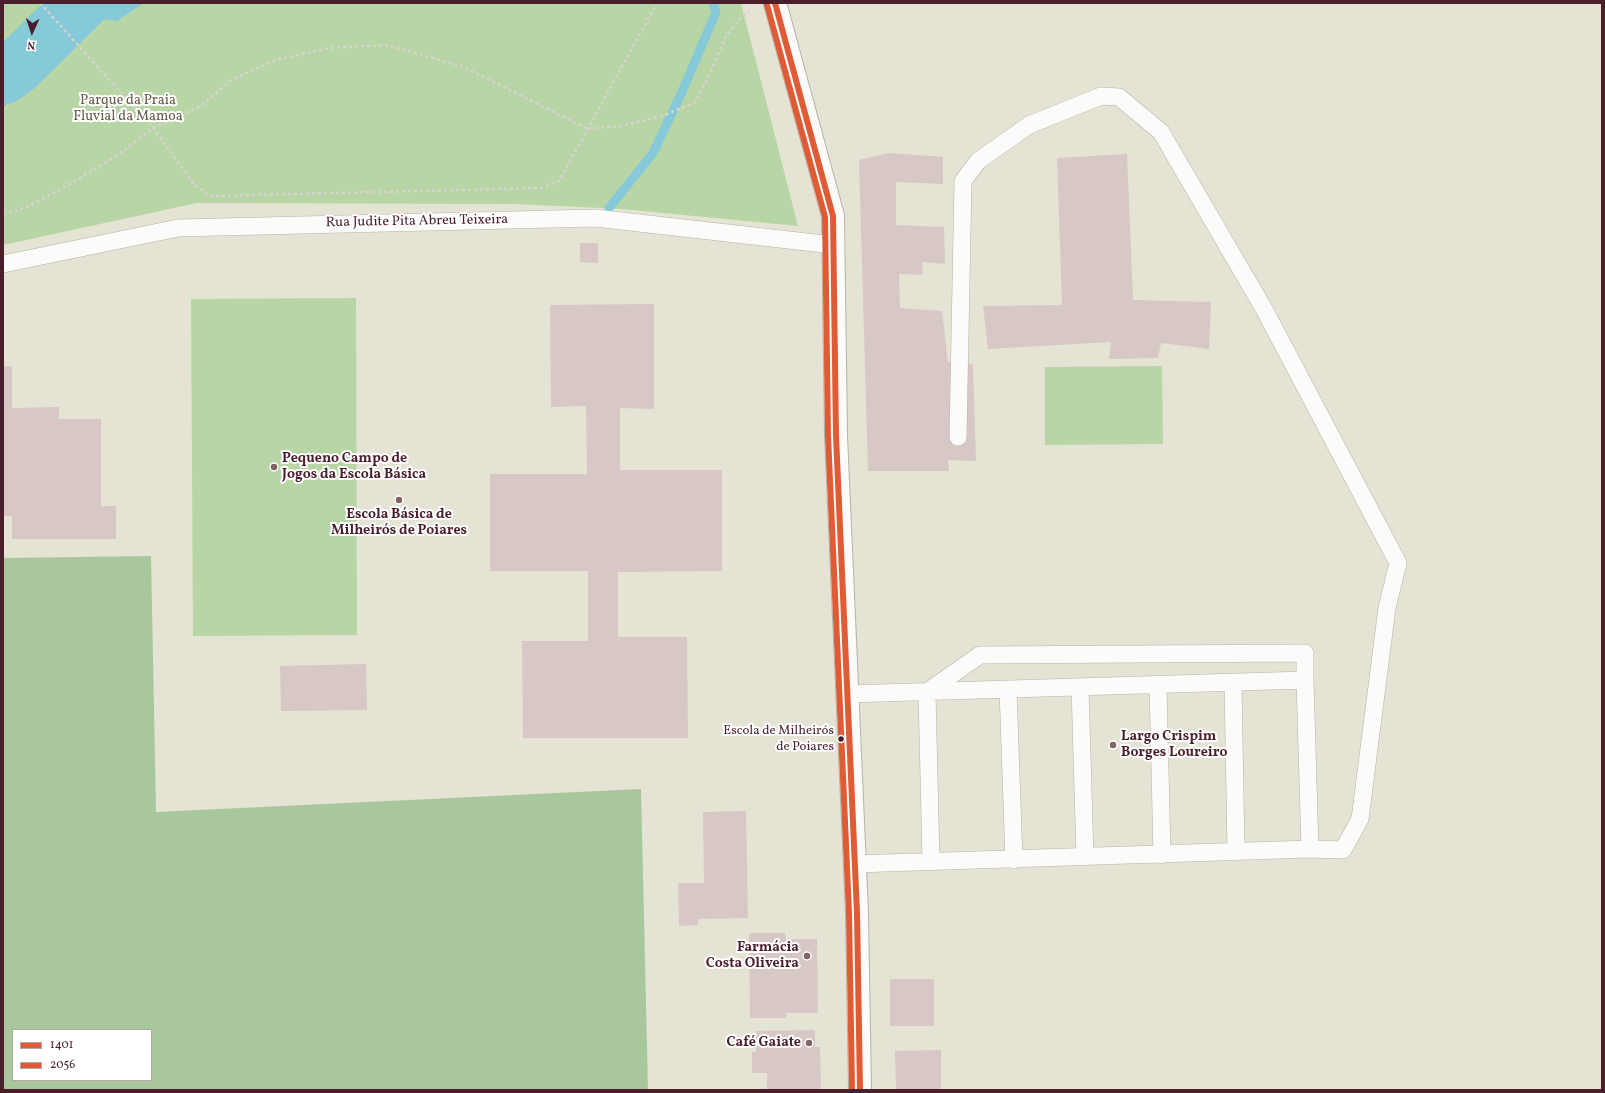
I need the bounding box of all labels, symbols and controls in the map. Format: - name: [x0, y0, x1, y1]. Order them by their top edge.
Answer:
- north arrow: [12, 12, 52, 52]
- text: N: [27, 37, 36, 52]
- park label: Parque da Praia Fluvial da Mamoa: [73, 93, 183, 126]
- street label: Rua Judite Pita Abreu Teixeira: [326, 212, 508, 232]
- place label: Pequeno Campo de Jogos da Escola Básica: [282, 451, 426, 484]
- marker: Pequeno Campo de Jogos da Escola Básica: [269, 462, 279, 472]
- marker: Escola Básica de Milheirós de Poiares: [394, 495, 404, 505]
- place label: Escola Básica de Milheirós de Poiares: [331, 507, 467, 540]
- place label: Escola de Milheirós de Poiares: [723, 724, 834, 755]
- place label: Largo Crispim Borges Loureiro: [1121, 729, 1227, 762]
- marker: Escola de Milheirós de Poiares: [836, 734, 846, 744]
- marker: Largo Crispim Borges Loureiro: [1108, 740, 1118, 750]
- place label: Farmácia Costa Oliveira: [706, 940, 799, 972]
- marker: Farmácia Costa Oliveira: [802, 951, 812, 961]
- legend: [12, 1029, 152, 1081]
- place label: Café Gaiate: [726, 1035, 801, 1051]
- text: 1401: [50, 1037, 73, 1053]
- marker: Café Gaiate: [804, 1038, 814, 1048]
- text: 2056: [50, 1057, 75, 1073]

